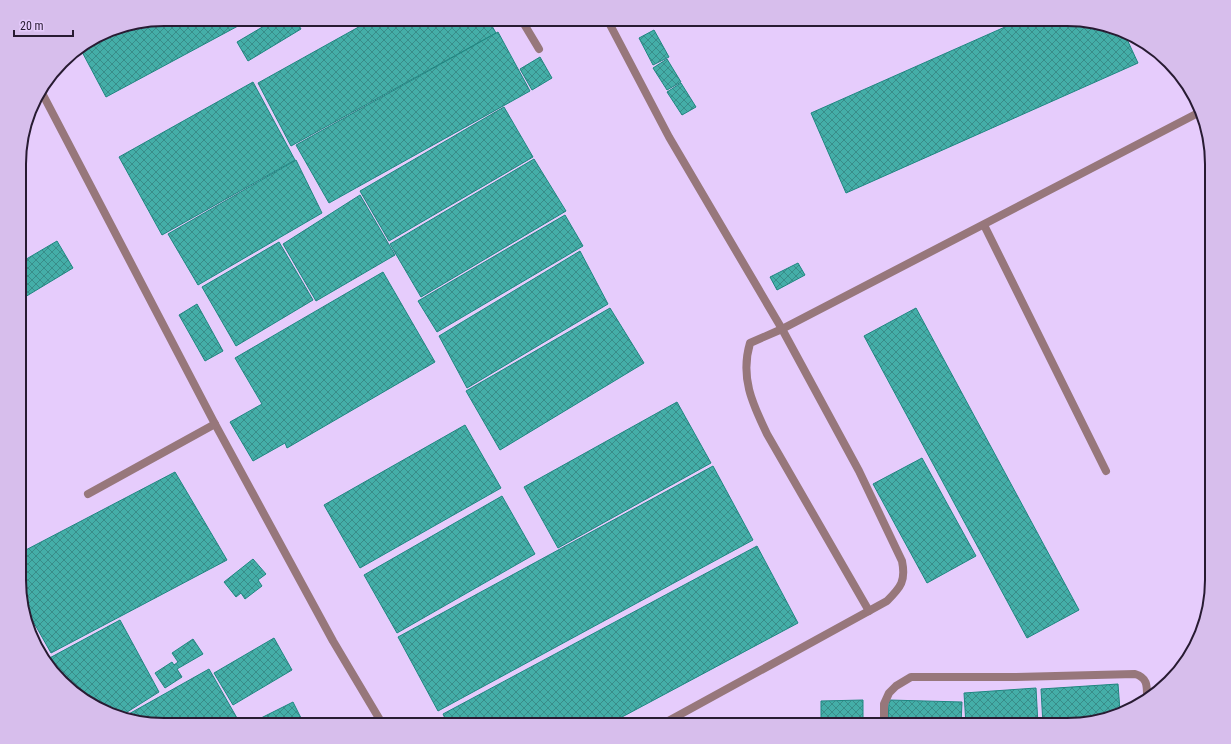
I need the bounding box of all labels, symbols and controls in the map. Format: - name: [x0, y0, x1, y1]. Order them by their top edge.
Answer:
- scale bar: [14, 12, 73, 38]
- text: 20 m: [20, 19, 44, 33]

